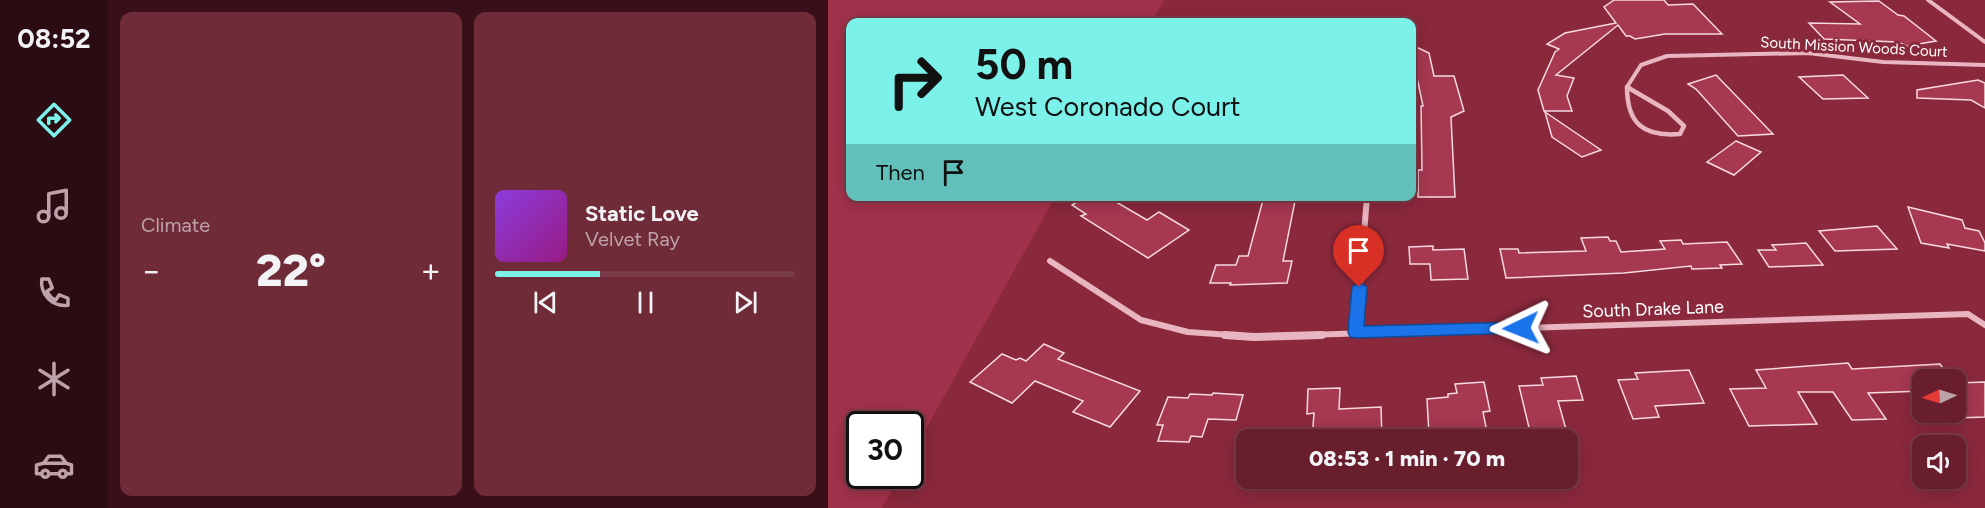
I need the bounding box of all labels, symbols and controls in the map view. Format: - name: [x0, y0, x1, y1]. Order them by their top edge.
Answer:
- text: 08:52: [17, 22, 91, 55]
- street label: South Mission Woods Court: [1760, 33, 1949, 61]
- text: 50 m: [975, 39, 1073, 90]
- icon: right: [876, 42, 954, 120]
- text: West Coronado Court: [975, 90, 1240, 123]
- icon: directions: [33, 99, 75, 141]
- icon: arrive: [937, 156, 970, 189]
- text: Then: [876, 159, 925, 186]
- icon: music: [33, 185, 75, 227]
- text: Static Love: [585, 200, 699, 227]
- text: Climate: [141, 213, 210, 237]
- pin: [1333, 225, 1384, 287]
- text: Velvet Ray: [585, 227, 680, 251]
- icon: arrive: [1342, 234, 1375, 267]
- text: 22°: [256, 243, 326, 297]
- text: −: [141, 251, 162, 290]
- text: +: [420, 251, 441, 290]
- icon: phone: [33, 272, 75, 314]
- icon: previous: [529, 286, 562, 319]
- icon: pause: [629, 286, 662, 319]
- icon: next: [729, 286, 762, 319]
- position arrow: [1489, 296, 1553, 360]
- street label: South Drake Lane: [1582, 296, 1724, 322]
- icon: climate: [33, 358, 75, 400]
- north arrow: [1912, 369, 1966, 423]
- map controls: [1912, 369, 1966, 489]
- speed limit sign: 30: [846, 411, 924, 489]
- button: sound: [1912, 435, 1966, 489]
- icon: car: [33, 444, 75, 486]
- text: 08:53 · 1 min · 70 m: [1309, 445, 1505, 472]

